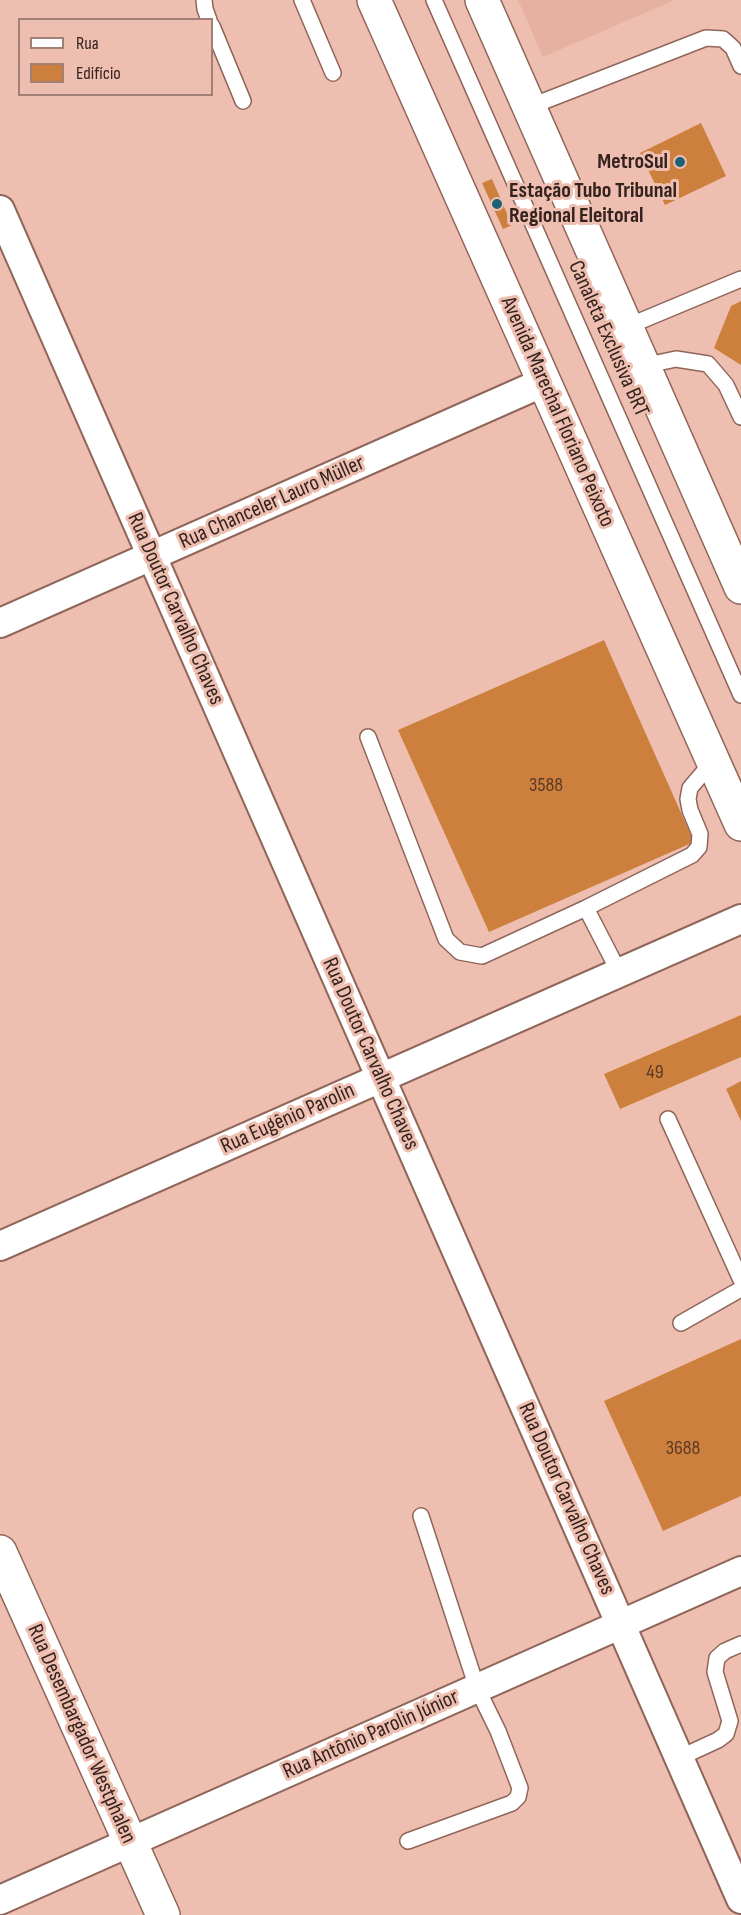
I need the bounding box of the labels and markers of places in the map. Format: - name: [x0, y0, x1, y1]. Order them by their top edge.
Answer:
- place label: MetroSul: [597, 149, 668, 175]
- marker: MetroSul: [673, 155, 687, 169]
- place label: Estação Tubo Tribunal Regional Eleitoral: [509, 178, 677, 230]
- marker: Estação Tubo Tribunal Regional Eleitoral: [490, 197, 504, 211]

